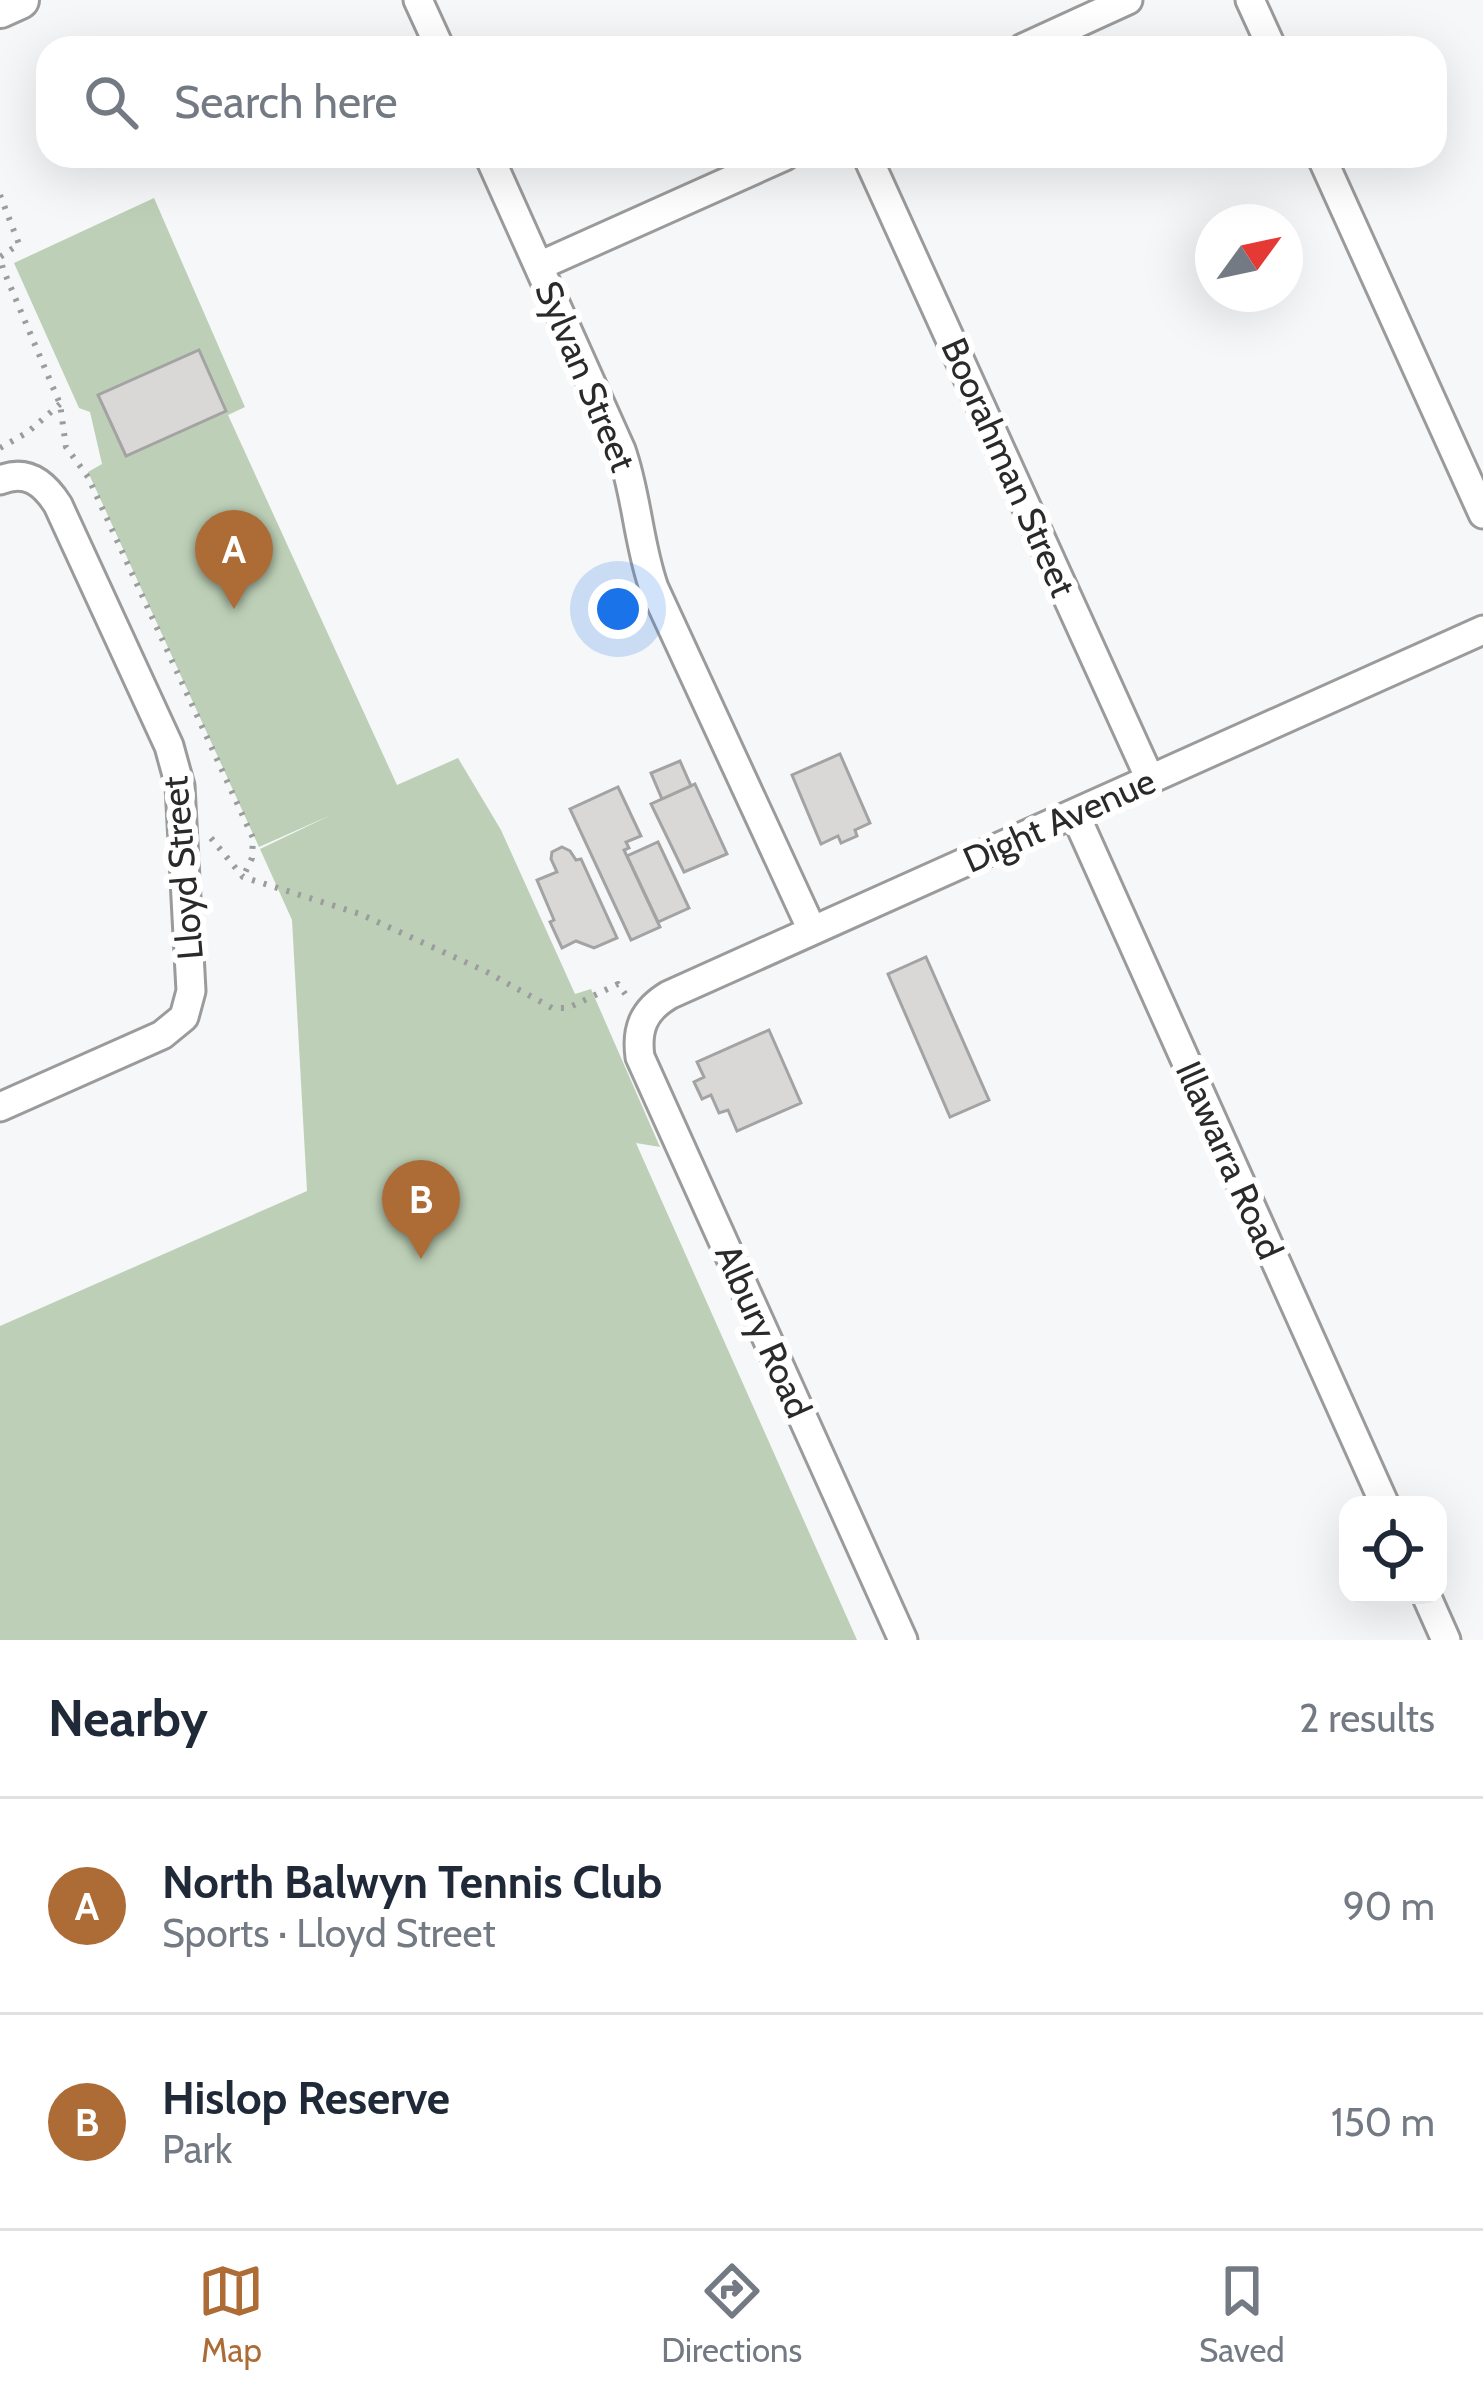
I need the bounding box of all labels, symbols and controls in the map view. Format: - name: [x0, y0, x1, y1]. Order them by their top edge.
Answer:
- search box: [36, 36, 1447, 168]
- icon: search: [78, 69, 144, 135]
- text: Search here: [174, 75, 398, 129]
- north arrow: [1195, 204, 1303, 312]
- street label: Sylvan Street: [526, 274, 646, 478]
- street label: Boorahman Street: [932, 331, 1086, 603]
- pin: A: [195, 510, 273, 609]
- your location: [588, 579, 648, 639]
- street label: Dight Avenue: [956, 758, 1162, 882]
- street label: Lloyd Street: [152, 774, 212, 962]
- street label: Illawarra Road: [1167, 1054, 1293, 1266]
- pin: B: [382, 1160, 460, 1259]
- street label: Albury Road: [706, 1238, 822, 1424]
- map controls: [1339, 1496, 1447, 1604]
- button: locate: [1339, 1496, 1447, 1604]
- text: Nearby: [48, 1687, 208, 1749]
- text: 2 results: [1299, 1694, 1435, 1742]
- text: North Balwyn Tennis Club: [162, 1855, 662, 1909]
- text: A: [75, 1882, 99, 1930]
- text: 90 m: [1343, 1882, 1435, 1930]
- text: Sports · Lloyd Street: [162, 1909, 496, 1957]
- text: Hislop Reserve: [162, 2071, 450, 2125]
- text: B: [75, 2098, 99, 2146]
- text: 150 m: [1331, 2098, 1435, 2146]
- text: Park: [162, 2125, 232, 2173]
- tab: Map: [198, 2258, 264, 2370]
- tab: Directions: [661, 2258, 802, 2370]
- tab: Saved: [1199, 2258, 1285, 2370]

